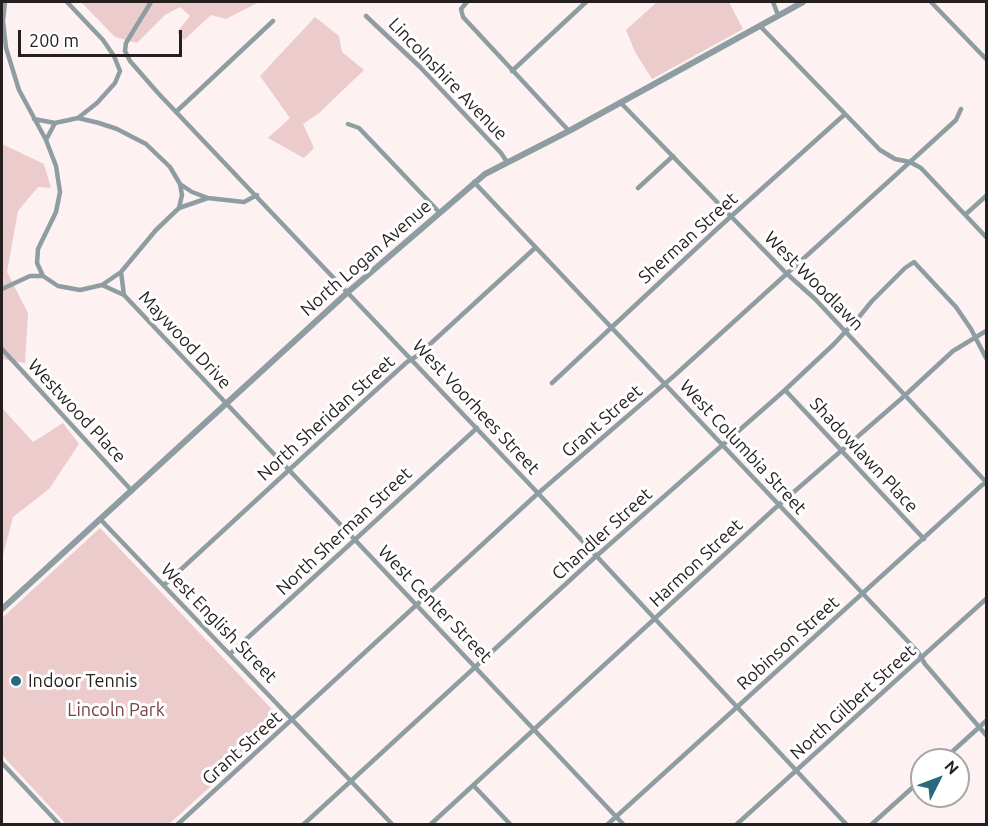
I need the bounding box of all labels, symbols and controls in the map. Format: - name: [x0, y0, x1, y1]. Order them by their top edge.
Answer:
- street label: Lincolnshire Avenue: [384, 13, 512, 145]
- scale bar: [21, 18, 184, 56]
- text: 200 m: [29, 30, 79, 50]
- street label: Sherman Street: [634, 188, 742, 288]
- street label: North Logan Avenue: [296, 195, 436, 321]
- street label: West Woodlawn: [760, 227, 868, 335]
- street label: Maywood Drive: [134, 287, 236, 393]
- street label: West Voorhees Street: [408, 335, 544, 479]
- street label: North Sheridan Street: [253, 351, 399, 485]
- street label: Westwood Place: [23, 355, 131, 467]
- street label: West Columbia Street: [675, 375, 811, 519]
- street label: Grant Street: [557, 380, 647, 462]
- street label: Shadowlawn Place: [805, 393, 923, 517]
- street label: North Sherman Street: [272, 463, 416, 599]
- street label: Chandler Street: [548, 483, 656, 585]
- street label: Harmon Street: [645, 514, 747, 612]
- street label: West Center Street: [373, 541, 497, 667]
- street label: West English Street: [156, 559, 282, 687]
- street label: Robinson Street: [733, 592, 843, 694]
- street label: North Gilbert Street: [786, 640, 920, 764]
- place label: Indoor Tennis: [28, 670, 137, 692]
- marker: Indoor Tennis: [9, 674, 23, 688]
- park label: Lincoln Park: [67, 699, 165, 721]
- street label: Grant Street: [198, 707, 286, 789]
- north arrow: [910, 748, 970, 808]
- text: N: [941, 757, 963, 778]

